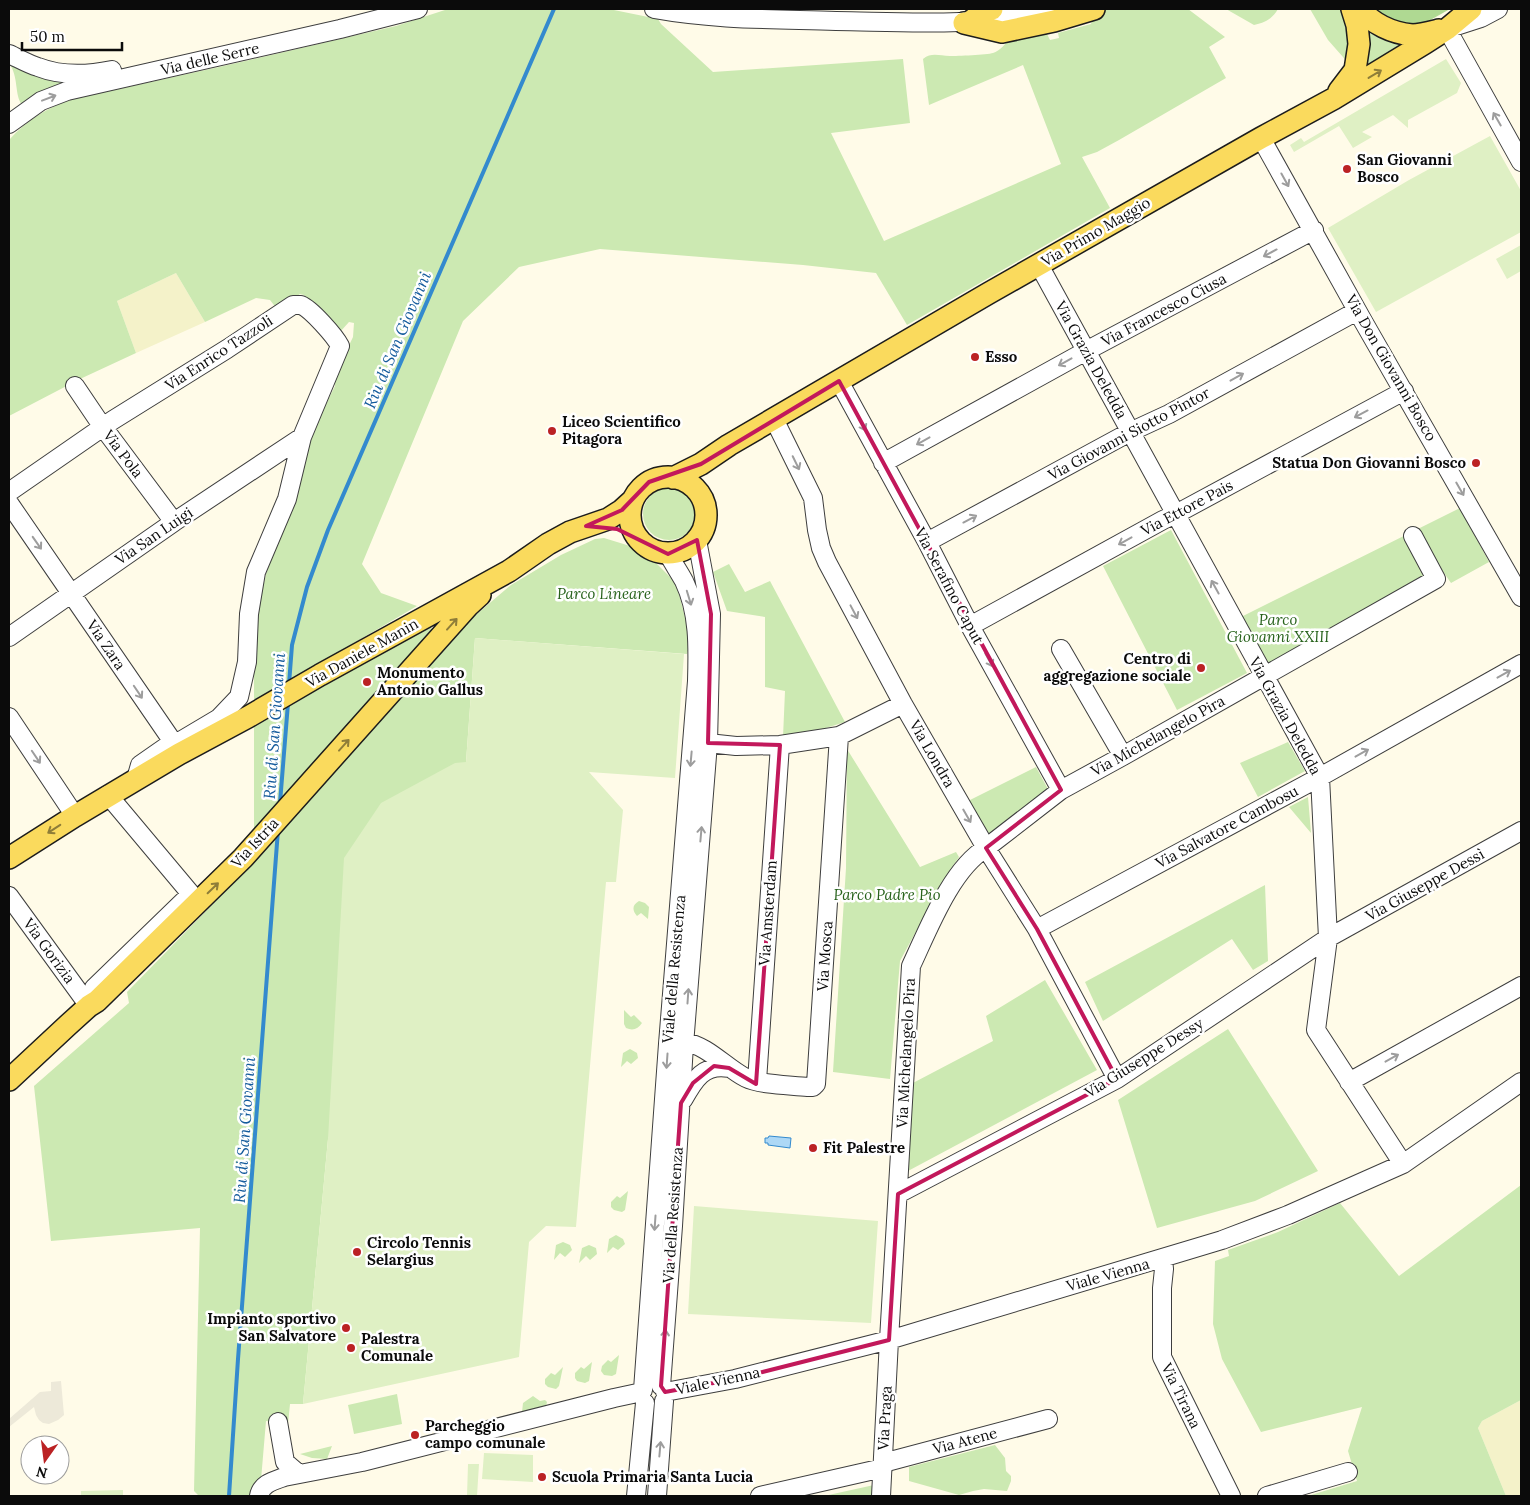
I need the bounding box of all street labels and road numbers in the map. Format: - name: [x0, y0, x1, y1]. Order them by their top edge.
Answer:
- street label: Via delle Serre: [158, 38, 261, 79]
- street label: Via Primo Maggio: [1037, 193, 1154, 271]
- street label: Via Francesco Ciusa: [1097, 268, 1230, 351]
- street label: Via Don Giovanni Bosco: [1341, 290, 1441, 445]
- street label: Via Grazia Deledda: [1051, 297, 1132, 422]
- street label: Via Enrico Tazzoli: [161, 311, 276, 395]
- street label: Via Giovanni Siotto Pintor: [1044, 383, 1213, 485]
- street label: Via Pola: [99, 425, 148, 482]
- street label: Via Ettore Pais: [1137, 475, 1236, 540]
- street label: Via San Luigi: [110, 503, 196, 569]
- street label: Via Serafino Caput: [910, 523, 988, 647]
- street label: Via Daniele Manin: [301, 614, 421, 692]
- street label: Via Zara: [82, 615, 130, 674]
- street label: Via Grazia Deledda: [1245, 653, 1326, 778]
- street label: Via Michelangelo Pira: [1087, 691, 1228, 781]
- street label: Via Londra: [905, 716, 960, 791]
- street label: Via Salvatore Cambosu: [1151, 781, 1301, 873]
- street label: Via Istria: [226, 813, 283, 872]
- street label: Via Giuseppe Dessì: [1361, 844, 1487, 925]
- street label: Via Amsterdam: [754, 860, 781, 967]
- street label: Viale della Resistenza: [657, 894, 689, 1045]
- street label: Via Gorizia: [19, 914, 80, 987]
- street label: Via Mosca: [812, 920, 836, 993]
- street label: Via Michelangelo Pira: [892, 977, 919, 1129]
- street label: Via Giuseppe Dessy: [1080, 1013, 1207, 1102]
- street label: Via della Resistenza: [658, 1146, 687, 1285]
- street label: Viale Vienna: [1063, 1254, 1152, 1296]
- street label: Via Tirana: [1157, 1359, 1206, 1432]
- street label: Viale Vienna: [673, 1362, 762, 1399]
- street label: Via Praga: [873, 1385, 896, 1452]
- street label: Via Atene: [930, 1423, 999, 1458]

